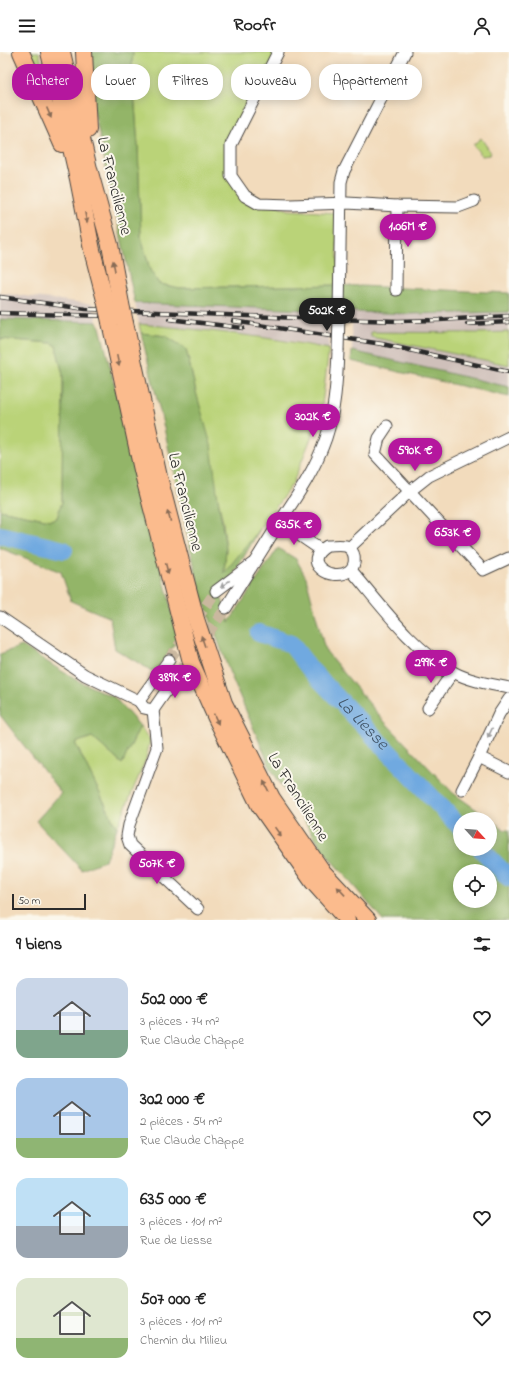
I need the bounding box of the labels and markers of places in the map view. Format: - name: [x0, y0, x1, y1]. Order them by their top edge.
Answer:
- pin: 1.06M €: [371, 214, 445, 248]
- pin: 502K €: [294, 298, 360, 332]
- pin: 302K €: [280, 404, 346, 438]
- pin: 590K €: [382, 438, 448, 472]
- pin: 635K €: [261, 512, 327, 546]
- pin: 653K €: [420, 520, 486, 554]
- pin: 299K €: [398, 650, 464, 684]
- pin: 389K €: [142, 665, 208, 699]
- pin: 507K €: [124, 851, 190, 885]

